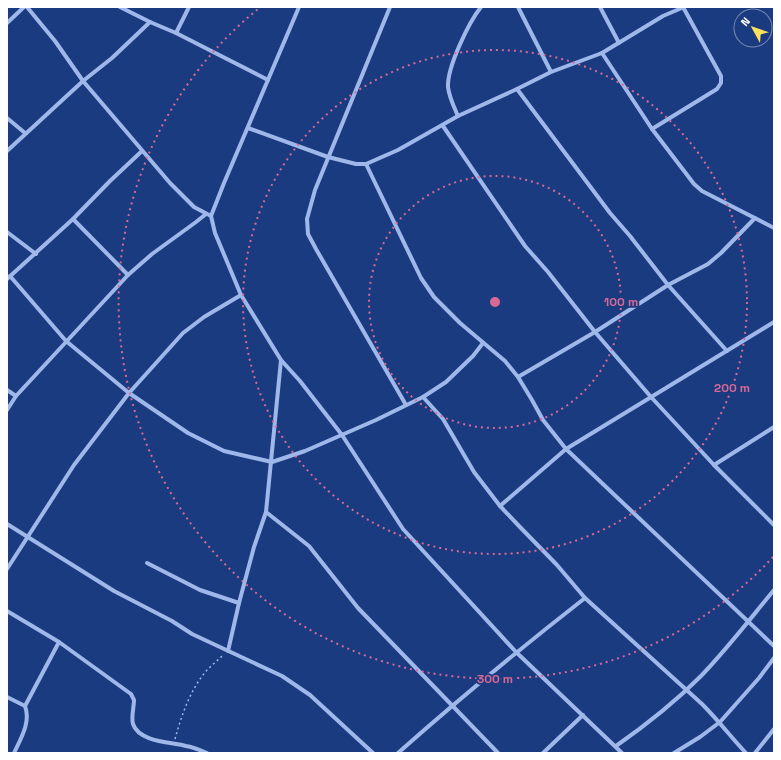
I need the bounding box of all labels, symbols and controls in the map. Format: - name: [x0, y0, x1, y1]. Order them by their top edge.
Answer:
- north arrow: [733, 8, 773, 48]
- text: N: [738, 14, 753, 29]
- text: 100 m: [604, 294, 638, 310]
- centre of rings: [488, 295, 502, 309]
- text: 200 m: [714, 380, 750, 396]
- text: 300 m: [477, 671, 513, 687]

